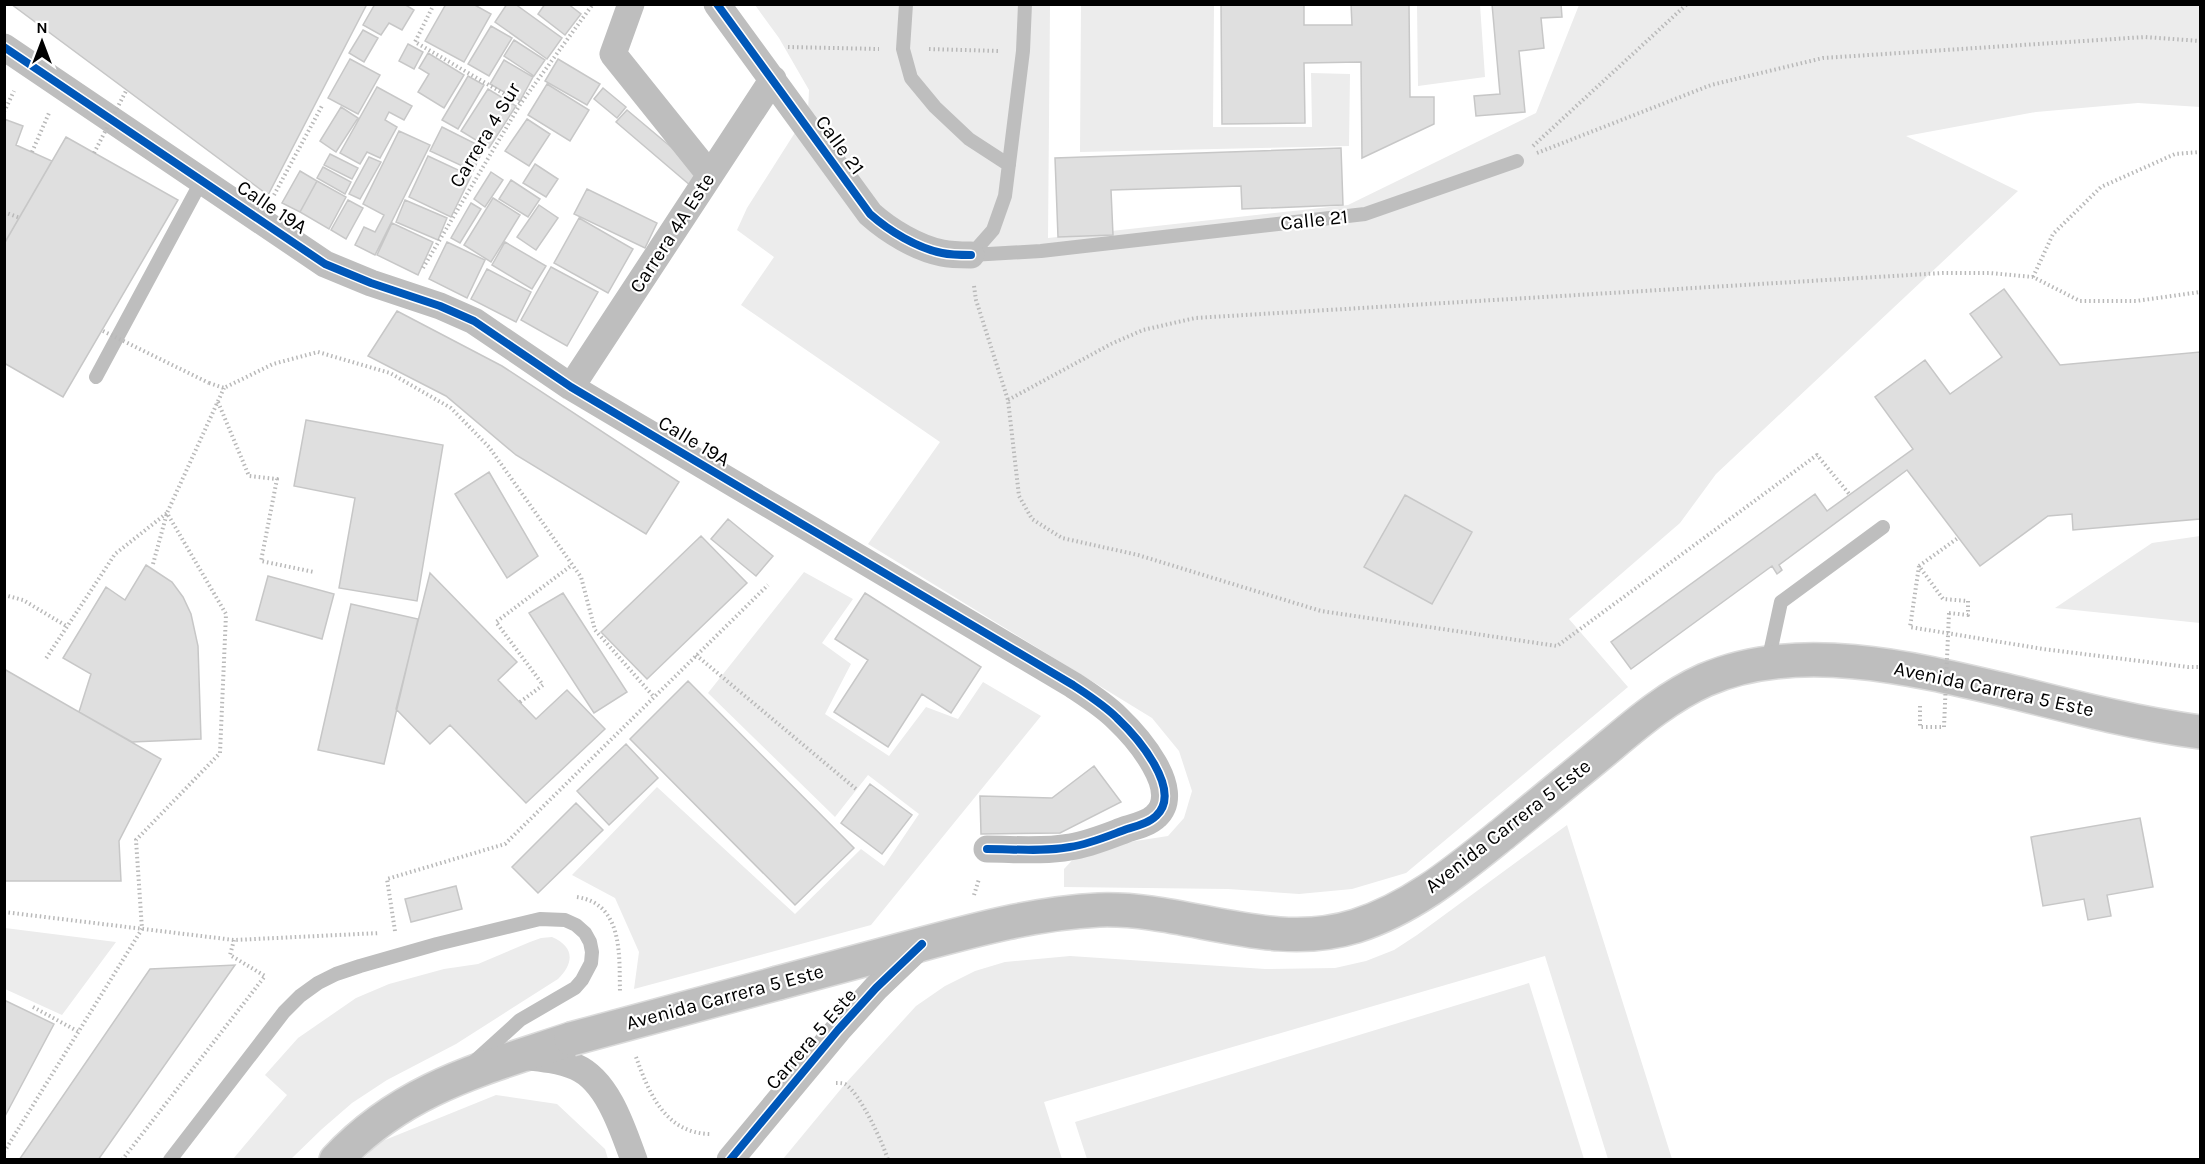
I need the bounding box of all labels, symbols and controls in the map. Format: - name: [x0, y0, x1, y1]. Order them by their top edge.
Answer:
- north arrow: [12, 12, 72, 72]
- text: N: [36, 18, 48, 37]
- street label: Carrera 4 Sur: [445, 78, 526, 192]
- street label: Calle 21: [811, 111, 869, 179]
- street label: Carrera 4A Este: [625, 169, 719, 297]
- street label: Calle 19A: [233, 175, 311, 239]
- street label: Calle 21: [1279, 205, 1349, 235]
- street label: Calle 19A: [654, 411, 734, 471]
- street label: Avenida Carrera 5 Este: [1892, 657, 2096, 721]
- street label: Avenida Carrera 5 Este: [1421, 754, 1595, 898]
- street label: Avenida Carrera 5 Este: [624, 960, 826, 1034]
- street label: Carrera 5 Este: [761, 984, 861, 1094]

